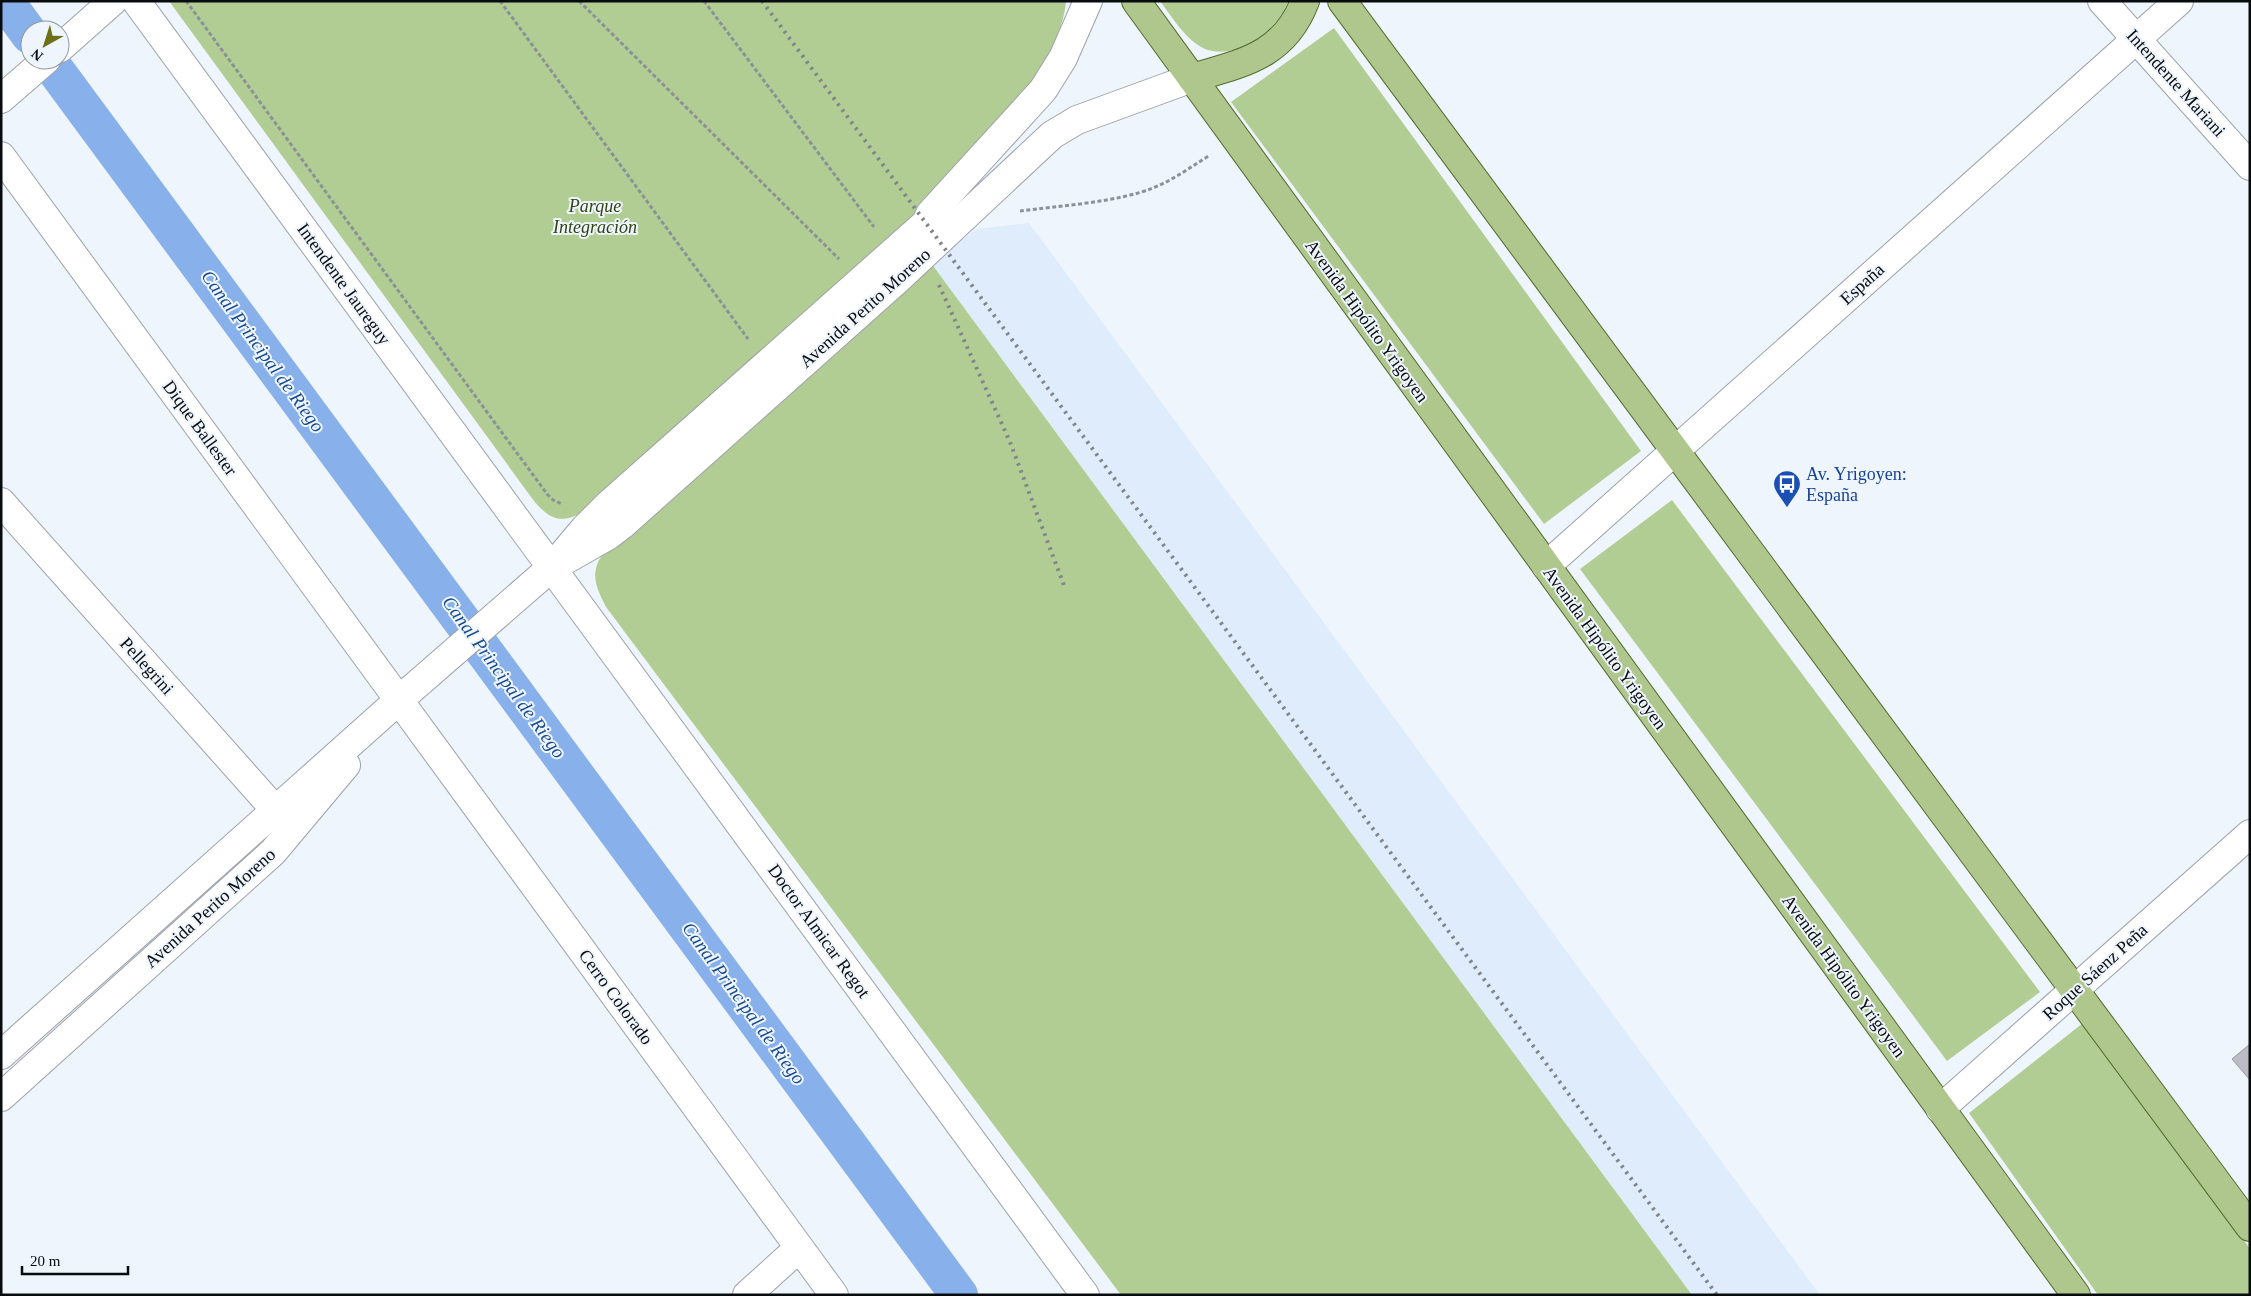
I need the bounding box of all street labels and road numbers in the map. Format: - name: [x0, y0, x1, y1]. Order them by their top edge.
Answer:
- street label: Intendente Mariani: [2123, 25, 2229, 141]
- street label: Intendente Jaureguy: [293, 219, 395, 349]
- street label: Avenida Hipólito Yrigoyen: [1301, 236, 1433, 406]
- street label: Avenida Perito Moreno: [796, 244, 934, 372]
- street label: España: [1836, 259, 1888, 309]
- street label: Dique Ballester: [159, 377, 241, 479]
- street label: Avenida Hipólito Yrigoyen: [1539, 563, 1671, 733]
- street label: Pellegrini: [116, 633, 178, 699]
- street label: Avenida Perito Moreno: [141, 844, 279, 972]
- street label: Doctor Almicar Regot: [764, 860, 874, 1002]
- street label: Avenida Hipólito Yrigoyen: [1778, 891, 1910, 1061]
- street label: Roque Sáenz Peña: [2039, 920, 2151, 1024]
- street label: Cerro Colorado: [575, 946, 657, 1048]

